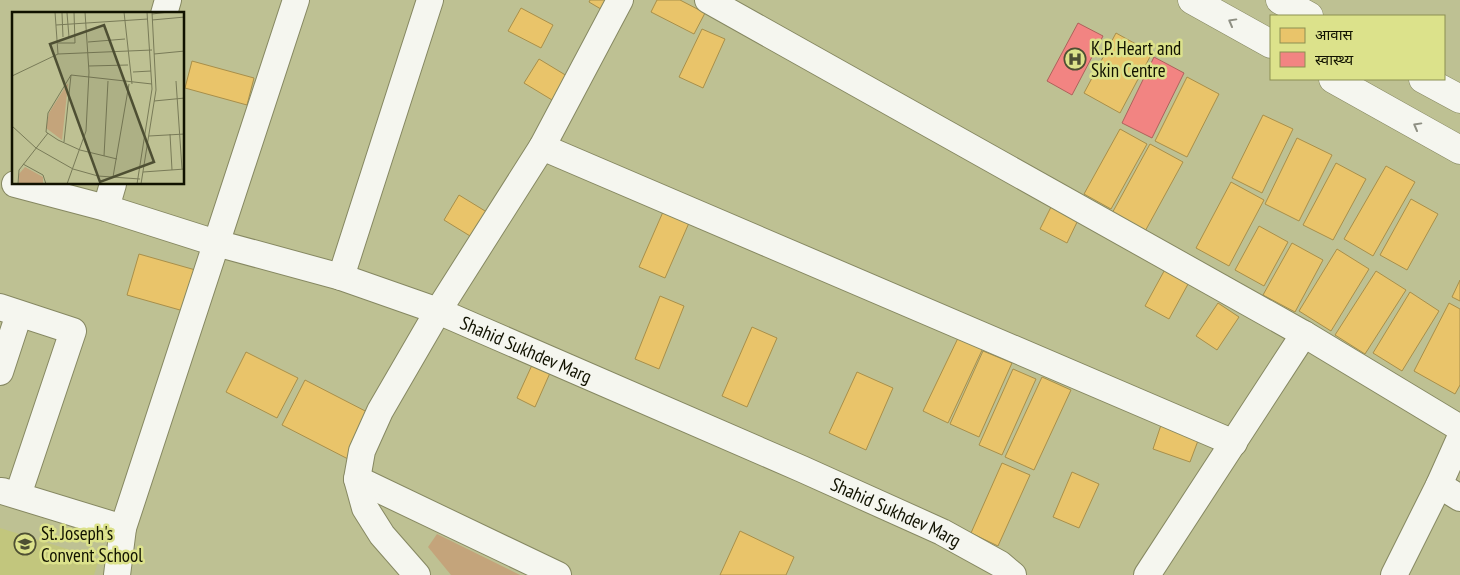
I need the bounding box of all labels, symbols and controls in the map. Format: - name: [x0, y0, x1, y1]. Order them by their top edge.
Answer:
- inset map: [12, 12, 185, 185]
- legend: [1270, 15, 1445, 80]
- one-way arrow: [1228, 18, 1237, 28]
- text: आवास: [1315, 25, 1354, 44]
- place label: K.P. Heart and Skin Centre: [1091, 36, 1181, 82]
- hospital icon: K.P. Heart and Skin Centre: [1063, 47, 1087, 71]
- text: स्वास्थ्य: [1315, 50, 1353, 69]
- one-way arrow: [1414, 122, 1423, 132]
- street label: Shahid Sukhdev Marg: [457, 310, 596, 388]
- street label: Shahid Sukhdev Marg: [827, 472, 965, 552]
- place label: St. Joseph's Convent School: [41, 521, 143, 567]
- school or university icon: St. Joseph's Convent School: [13, 532, 37, 556]

